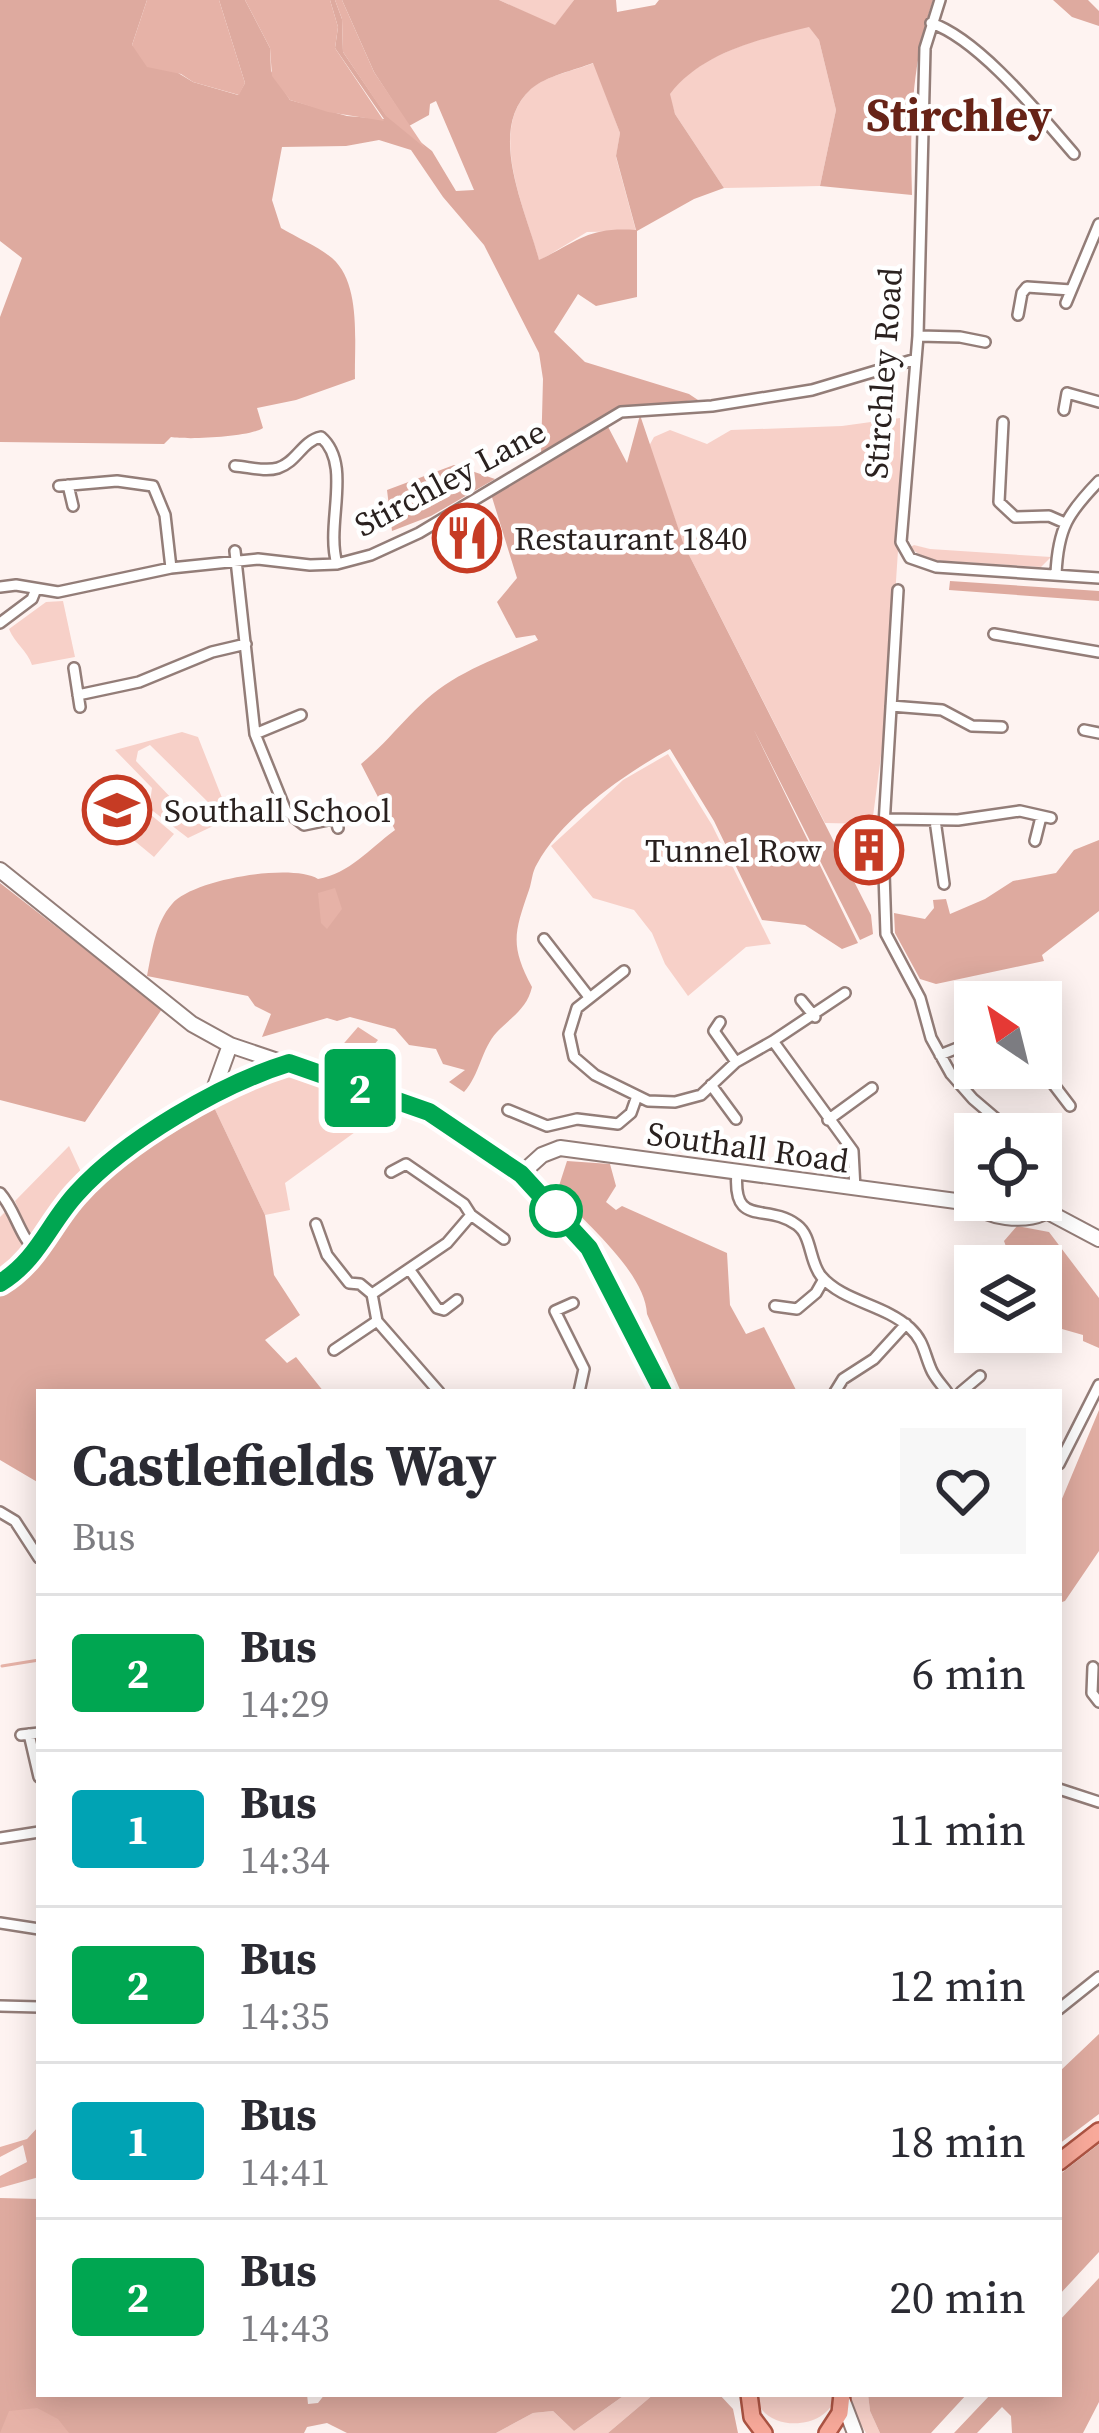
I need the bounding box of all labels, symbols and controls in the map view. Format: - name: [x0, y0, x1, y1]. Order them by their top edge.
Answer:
- district label: Stirchley: [866, 84, 1052, 146]
- street label: Stirchley Road: [853, 265, 913, 480]
- street label: Stirchley Lane: [347, 409, 553, 547]
- restaurant icon: Restaurant 1840: [432, 503, 502, 573]
- place label: Restaurant 1840: [514, 516, 748, 561]
- school or university icon: Southall School: [82, 775, 152, 845]
- place label: Southall School: [164, 788, 391, 833]
- building icon: Tunnel Row: [834, 815, 904, 885]
- place label: Tunnel Row: [645, 828, 822, 873]
- north arrow: [954, 981, 1062, 1089]
- map controls: [954, 981, 1062, 1353]
- line badge: 2: [321, 1049, 399, 1127]
- text: 2: [349, 1059, 371, 1117]
- street label: Southall Road: [644, 1111, 852, 1183]
- button: locate: [954, 1113, 1062, 1221]
- unlabelled marker: [531, 1186, 581, 1236]
- button: layers: [954, 1245, 1062, 1353]
- text: Castlefields Way: [72, 1426, 496, 1504]
- button: heart: [900, 1428, 1026, 1554]
- text: Bus: [72, 1510, 135, 1563]
- text: Bus: [240, 1615, 317, 1677]
- text: 6 min: [912, 1642, 1026, 1704]
- text: 2: [127, 1644, 149, 1702]
- text: 14:29: [240, 1677, 330, 1730]
- text: Bus: [240, 1771, 317, 1833]
- text: 11 min: [889, 1798, 1026, 1860]
- text: 1: [127, 1800, 149, 1858]
- text: 14:34: [240, 1833, 330, 1886]
- text: Bus: [240, 1927, 317, 1989]
- text: 12 min: [889, 1954, 1026, 2016]
- text: 2: [127, 1956, 149, 2014]
- text: 14:35: [240, 1989, 330, 2042]
- text: Bus: [240, 2083, 317, 2145]
- text: 18 min: [889, 2110, 1026, 2172]
- text: 1: [127, 2112, 149, 2170]
- text: 14:41: [240, 2145, 330, 2198]
- text: Bus: [240, 2239, 317, 2301]
- text: 20 min: [889, 2266, 1026, 2328]
- text: 2: [127, 2268, 149, 2326]
- text: 14:43: [240, 2301, 330, 2354]

